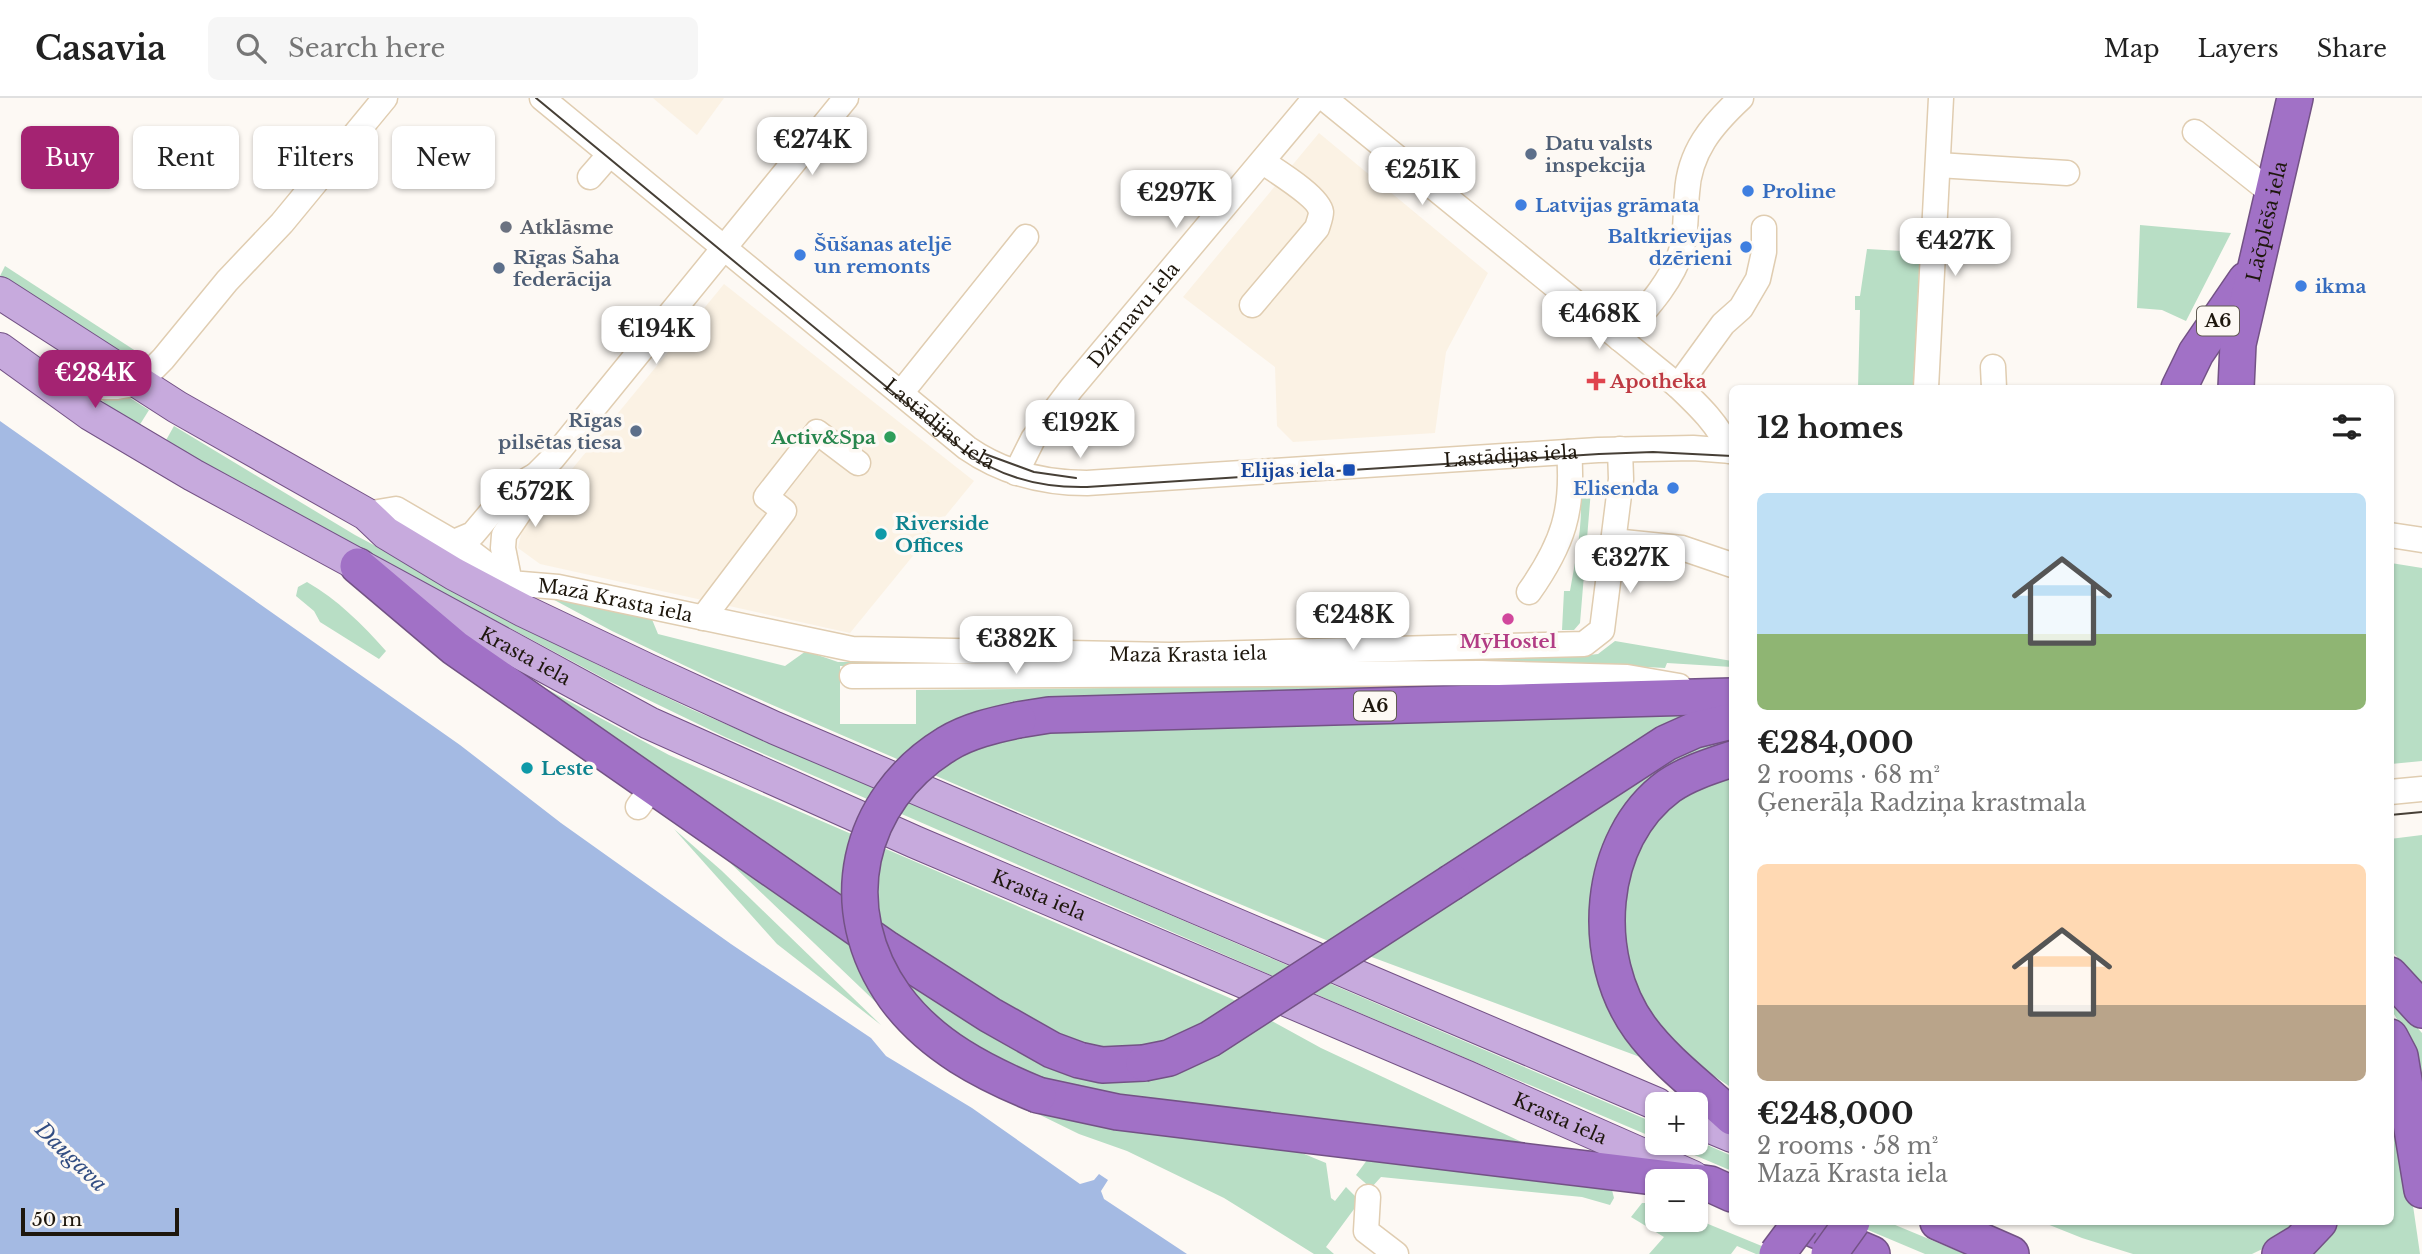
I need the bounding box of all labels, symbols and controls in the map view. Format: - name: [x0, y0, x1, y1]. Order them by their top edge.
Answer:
- search box: [208, 17, 698, 80]
- text: Casavia: [35, 28, 166, 69]
- icon: search: [232, 29, 270, 67]
- text: Search here: [288, 32, 445, 64]
- text: Map: [2104, 34, 2160, 63]
- text: Layers: [2198, 34, 2279, 63]
- text: Share: [2317, 34, 2387, 63]
- pin: €274K: [763, 118, 861, 177]
- chip: Buy: [21, 126, 119, 189]
- chip: Rent: [133, 126, 239, 189]
- chip: Filters: [253, 126, 378, 189]
- chip: New: [392, 126, 495, 189]
- text: €274K: [773, 126, 851, 154]
- place label: Datu valsts inspekcija: [1545, 132, 1653, 177]
- marker: Datu valsts inspekcija: [1523, 146, 1539, 162]
- pin: €251K: [1373, 148, 1471, 207]
- text: €251K: [1384, 156, 1460, 184]
- street label: Lāčplēša iela: [2241, 158, 2292, 284]
- pin: €297K: [1127, 170, 1225, 230]
- text: €297K: [1137, 179, 1215, 207]
- place label: Proline: [1762, 180, 1836, 203]
- marker: Proline: [1740, 183, 1756, 199]
- place label: Latvijas grāmata: [1535, 194, 1699, 217]
- marker: Latvijas grāmata: [1513, 197, 1529, 213]
- place label: Atklāsme: [519, 216, 614, 239]
- pin: €427K: [1906, 218, 2004, 278]
- marker: Atklāsme: [498, 219, 514, 235]
- place label: Baltkrievijas dzērieni: [1607, 225, 1732, 270]
- text: €427K: [1916, 227, 1994, 255]
- place label: Šūšanas ateljē un remonts: [814, 233, 952, 278]
- marker: Baltkrievijas dzērieni: [1738, 239, 1754, 255]
- place label: Rīgas Šaha federācija: [513, 246, 620, 291]
- marker: Šūšanas ateljē un remonts: [792, 247, 808, 263]
- street label: Dzirnavu iela: [1083, 257, 1184, 372]
- marker: Rīgas Šaha federācija: [491, 260, 507, 276]
- place label: ikma: [2315, 275, 2366, 298]
- marker: ikma: [2293, 278, 2309, 294]
- pin: €468K: [1550, 292, 1648, 351]
- text: €468K: [1558, 300, 1640, 328]
- pin: €194K: [607, 306, 705, 366]
- road number: A6: [2197, 306, 2239, 336]
- text: €194K: [617, 315, 695, 343]
- pin: €284K: [46, 350, 144, 410]
- text: €284K: [54, 359, 136, 387]
- place label: Apotheka: [1609, 370, 1707, 393]
- street label: Lastādijas iela: [880, 373, 999, 474]
- marker: Apotheka: [1588, 373, 1604, 389]
- pin: €192K: [1031, 400, 1129, 460]
- icon: filters: [2328, 408, 2366, 446]
- place label: Rīgas pilsētas tiesa: [498, 409, 622, 454]
- text: €192K: [1042, 409, 1118, 437]
- text: 12 homes: [1757, 409, 1904, 446]
- marker: Rīgas pilsētas tiesa: [628, 423, 644, 439]
- place label: Activ&Spa: [770, 426, 876, 449]
- marker: Activ&Spa: [882, 429, 898, 445]
- street label: Lastādijas iela: [1443, 440, 1579, 471]
- place label: Elijas iela: [1240, 459, 1335, 482]
- marker: Elijas iela: [1341, 462, 1357, 478]
- pin: €572K: [486, 470, 584, 529]
- place label: Elisenda: [1573, 477, 1659, 500]
- text: €572K: [497, 478, 573, 506]
- marker: Elisenda: [1665, 480, 1681, 496]
- place label: Riverside Offices: [895, 512, 989, 557]
- marker: Riverside Offices: [873, 526, 889, 542]
- pin: €327K: [1581, 536, 1679, 595]
- icon: home: [1999, 538, 2125, 664]
- text: €327K: [1591, 544, 1669, 572]
- street label: Mazā Krasta iela: [537, 574, 695, 627]
- pin: €248K: [1304, 592, 1402, 652]
- text: €248K: [1312, 601, 1394, 629]
- marker: MyHostel: [1500, 611, 1516, 627]
- pin: €382K: [967, 616, 1065, 676]
- street label: Krasta iela: [476, 622, 575, 690]
- text: €382K: [976, 625, 1056, 653]
- place label: MyHostel: [1460, 630, 1557, 653]
- street label: Mazā Krasta iela: [1109, 641, 1268, 667]
- road number: A6: [1354, 692, 1396, 720]
- text: €284,000: [1757, 724, 1914, 761]
- place label: Leste: [541, 757, 594, 780]
- marker: Leste: [519, 760, 535, 776]
- text: 2 rooms · 68 m²: [1757, 761, 1940, 789]
- text: Ģenerāļa Radziņa krastmala: [1757, 789, 2086, 817]
- street label: Krasta iela: [988, 865, 1090, 925]
- icon: home: [1999, 909, 2125, 1035]
- street label: Krasta iela: [1510, 1087, 1611, 1149]
- map controls: [1645, 1092, 1708, 1232]
- button: +: [1645, 1092, 1708, 1155]
- text: €248,000: [1757, 1095, 1914, 1132]
- water label: Daugava: [29, 1116, 112, 1197]
- text: 2 rooms · 58 m²: [1757, 1132, 1938, 1160]
- text: Mazā Krasta iela: [1757, 1160, 1948, 1188]
- button: −: [1645, 1169, 1708, 1232]
- scale bar: [21, 1205, 178, 1237]
- text: 50 m: [32, 1208, 82, 1231]

